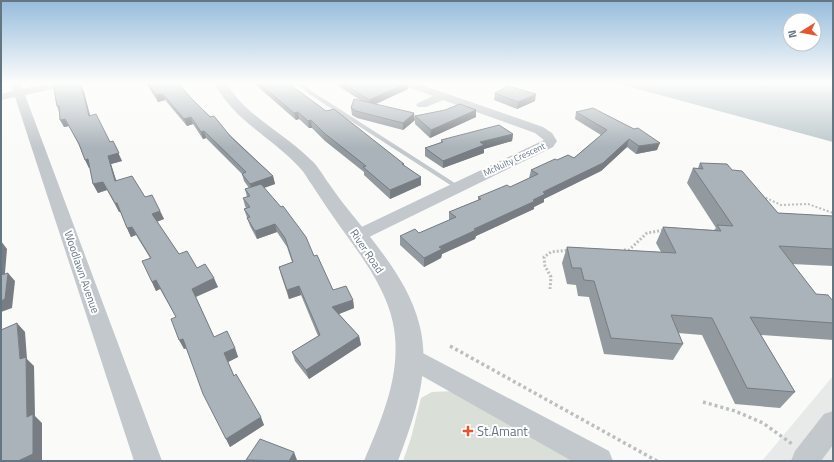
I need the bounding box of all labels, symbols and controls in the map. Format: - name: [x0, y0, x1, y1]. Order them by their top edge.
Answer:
- north arrow: [782, 12, 822, 52]
- text: N: [784, 29, 801, 39]
- street label: McNulty Crescent: [481, 139, 548, 179]
- street label: River Road: [346, 226, 388, 276]
- street label: Woodlawn Avenue: [60, 229, 104, 316]
- place label: St.Amant: [477, 421, 528, 441]
- marker: St.Amant: [462, 425, 474, 437]

